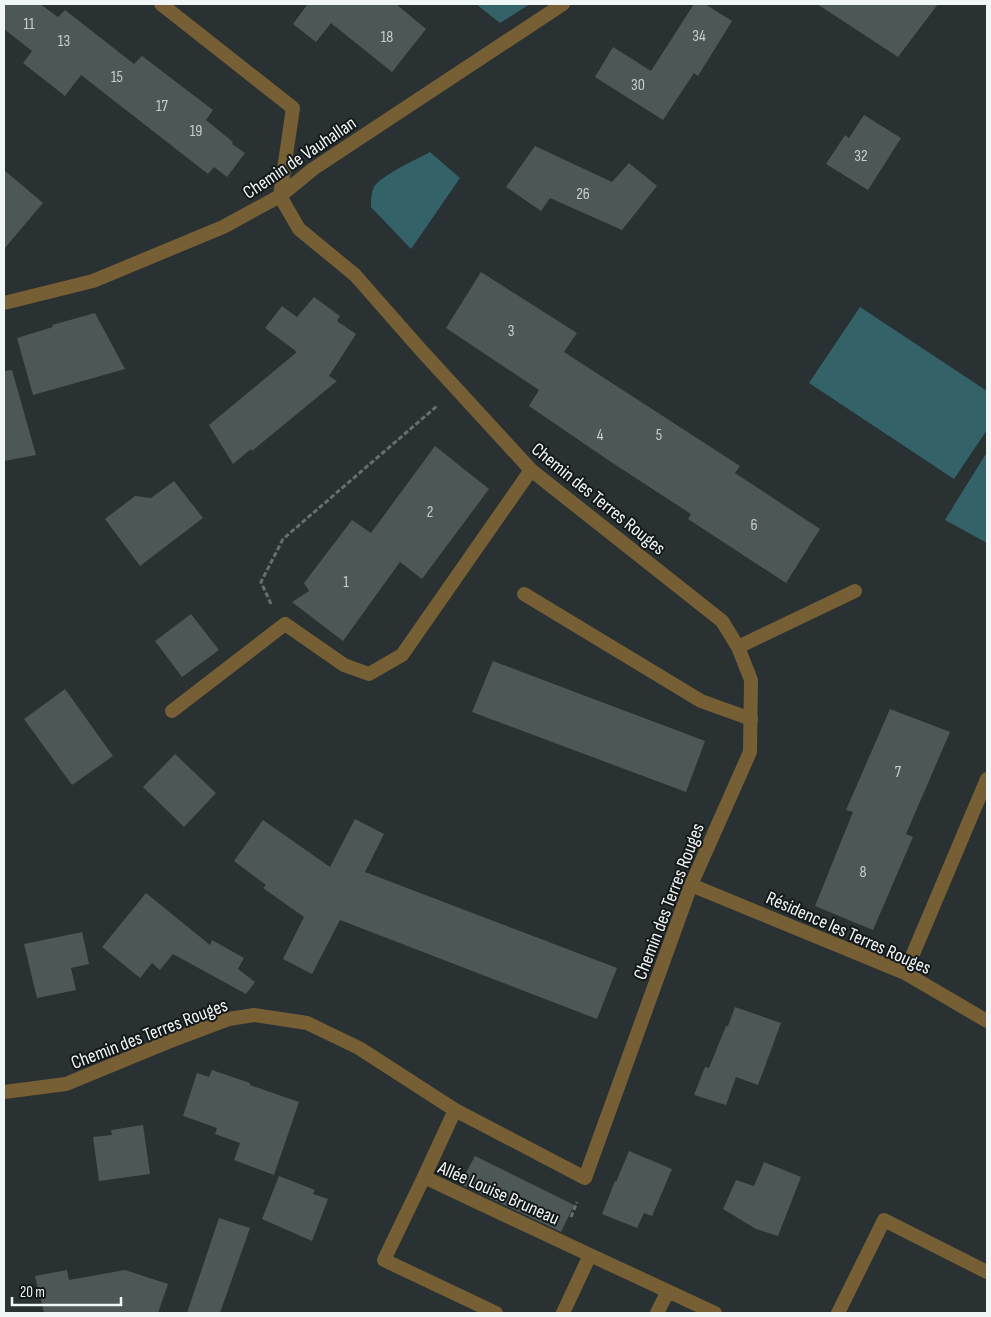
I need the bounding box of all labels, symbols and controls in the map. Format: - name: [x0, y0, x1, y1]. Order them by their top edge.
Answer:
- house number: 11: [23, 15, 35, 34]
- house number: 34: [692, 27, 706, 46]
- house number: 18: [381, 28, 393, 47]
- house number: 13: [58, 32, 70, 51]
- house number: 15: [111, 68, 123, 87]
- house number: 30: [631, 76, 645, 95]
- house number: 17: [156, 97, 169, 116]
- street label: Chemin de Vauhallan: [239, 112, 361, 205]
- house number: 19: [190, 122, 202, 141]
- house number: 32: [854, 147, 868, 166]
- house number: 26: [576, 185, 590, 204]
- house number: 3: [508, 322, 514, 341]
- house number: 4: [597, 426, 604, 445]
- house number: 5: [656, 426, 662, 445]
- street label: Chemin des Terres Rouges: [526, 438, 670, 560]
- house number: 2: [427, 503, 433, 522]
- house number: 6: [750, 516, 758, 535]
- house number: 1: [343, 573, 349, 592]
- house number: 7: [895, 763, 902, 782]
- street label: Chemin des Terres Rouges: [629, 820, 710, 983]
- house number: 8: [859, 863, 867, 882]
- street label: Résidence les Terres Rouges: [762, 887, 935, 980]
- street label: Chemin des Terres Rouges: [68, 994, 231, 1075]
- street label: Allée Louise Bruneau: [433, 1156, 563, 1230]
- scale bar: [12, 1274, 121, 1306]
- text: 20 m: [20, 1283, 45, 1302]

